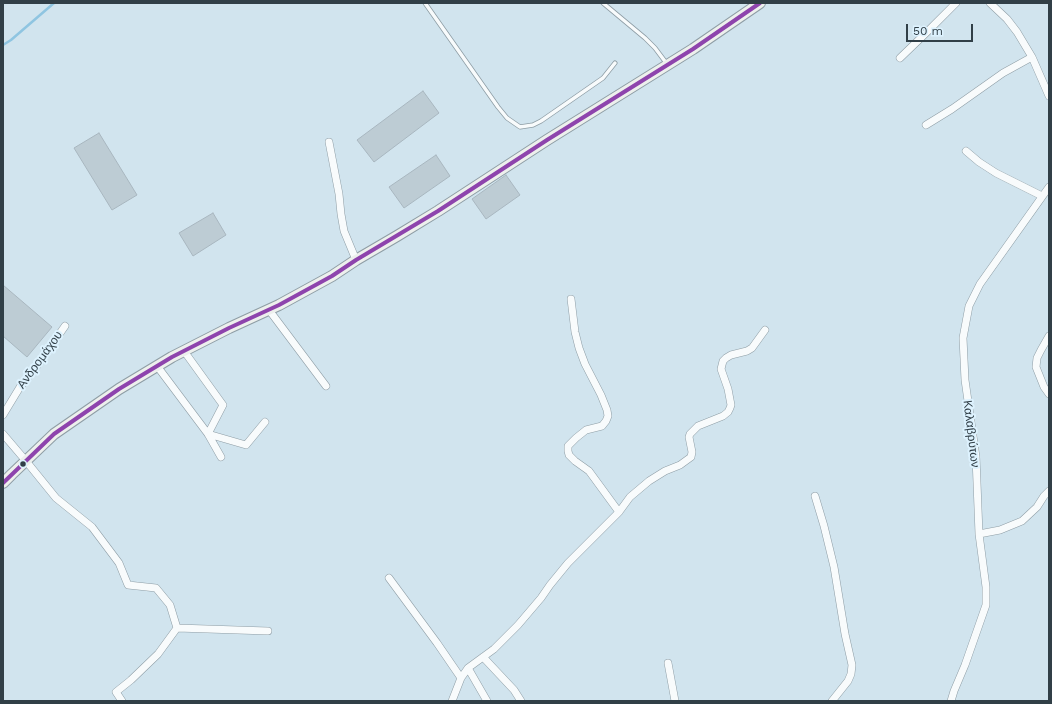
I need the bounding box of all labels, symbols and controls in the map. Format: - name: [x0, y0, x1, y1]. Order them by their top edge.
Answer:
- scale bar: [908, 16, 975, 42]
- text: 50 m: [913, 24, 943, 38]
- street label: Ανδρομάχου: [14, 328, 66, 392]
- street label: Καλαβρύτων: [960, 399, 982, 469]
- unlabelled marker: [18, 459, 28, 469]

